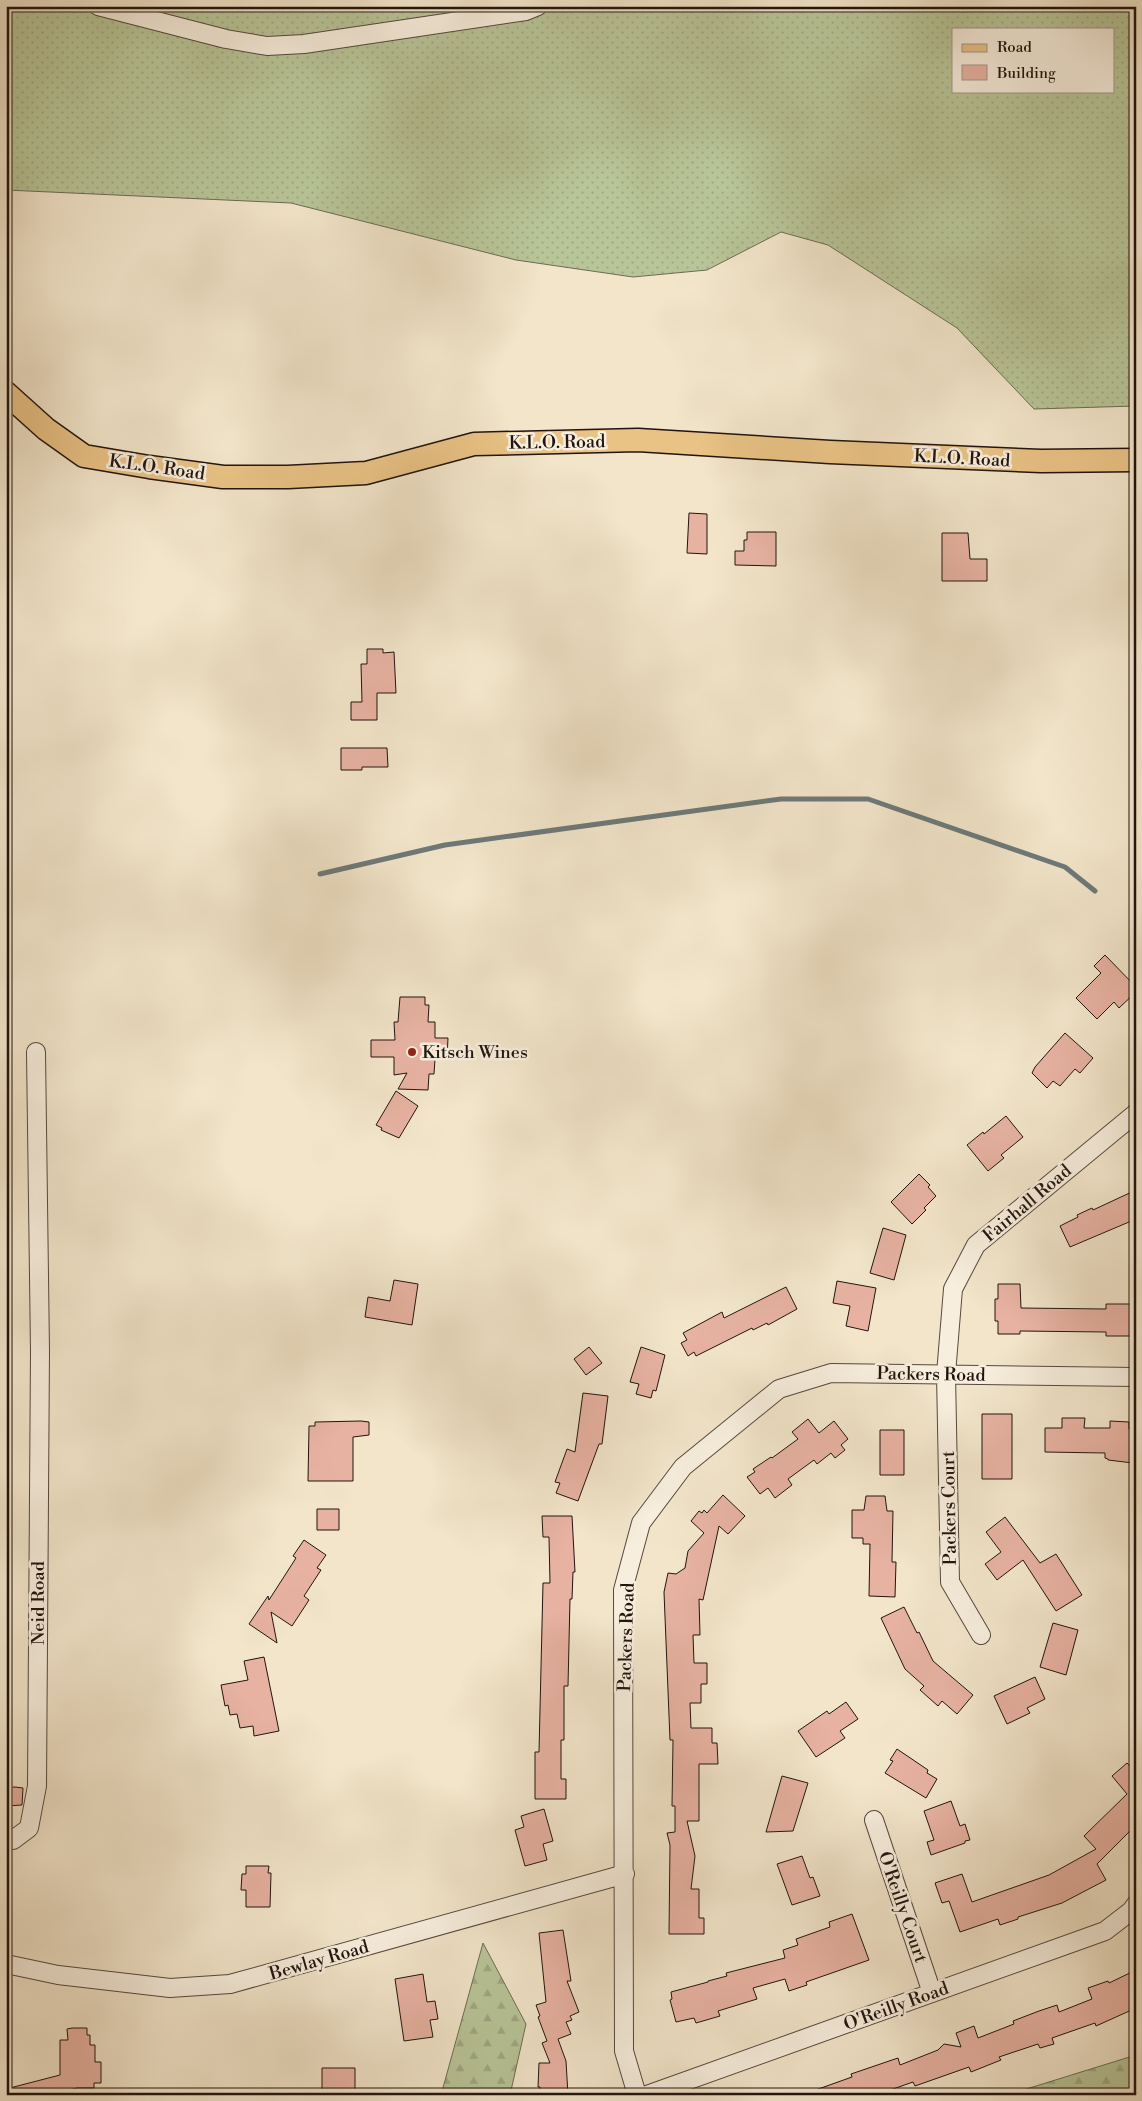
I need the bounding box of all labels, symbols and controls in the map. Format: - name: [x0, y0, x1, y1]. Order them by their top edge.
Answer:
- legend: [952, 28, 1114, 92]
- text: Road: [997, 38, 1032, 57]
- text: Building: [996, 64, 1056, 83]
- street label: K.L.O. Road: [509, 430, 606, 455]
- street label: K.L.O. Road: [913, 444, 1012, 473]
- street label: K.L.O. Road: [107, 449, 207, 486]
- place label: Kitsch Wines: [422, 1041, 528, 1064]
- marker: Kitsch Wines: [406, 1046, 418, 1058]
- street label: Fairhall Road: [978, 1159, 1077, 1247]
- street label: Packers Road: [876, 1362, 986, 1387]
- street label: Packers Court: [937, 1450, 962, 1566]
- street label: Neid Road: [27, 1560, 50, 1645]
- street label: Packers Road: [613, 1581, 640, 1692]
- street label: O'Reilly Court: [873, 1849, 932, 1966]
- street label: Bewlay Road: [266, 1935, 372, 1986]
- street label: O'Reilly Road: [840, 1977, 953, 2036]

